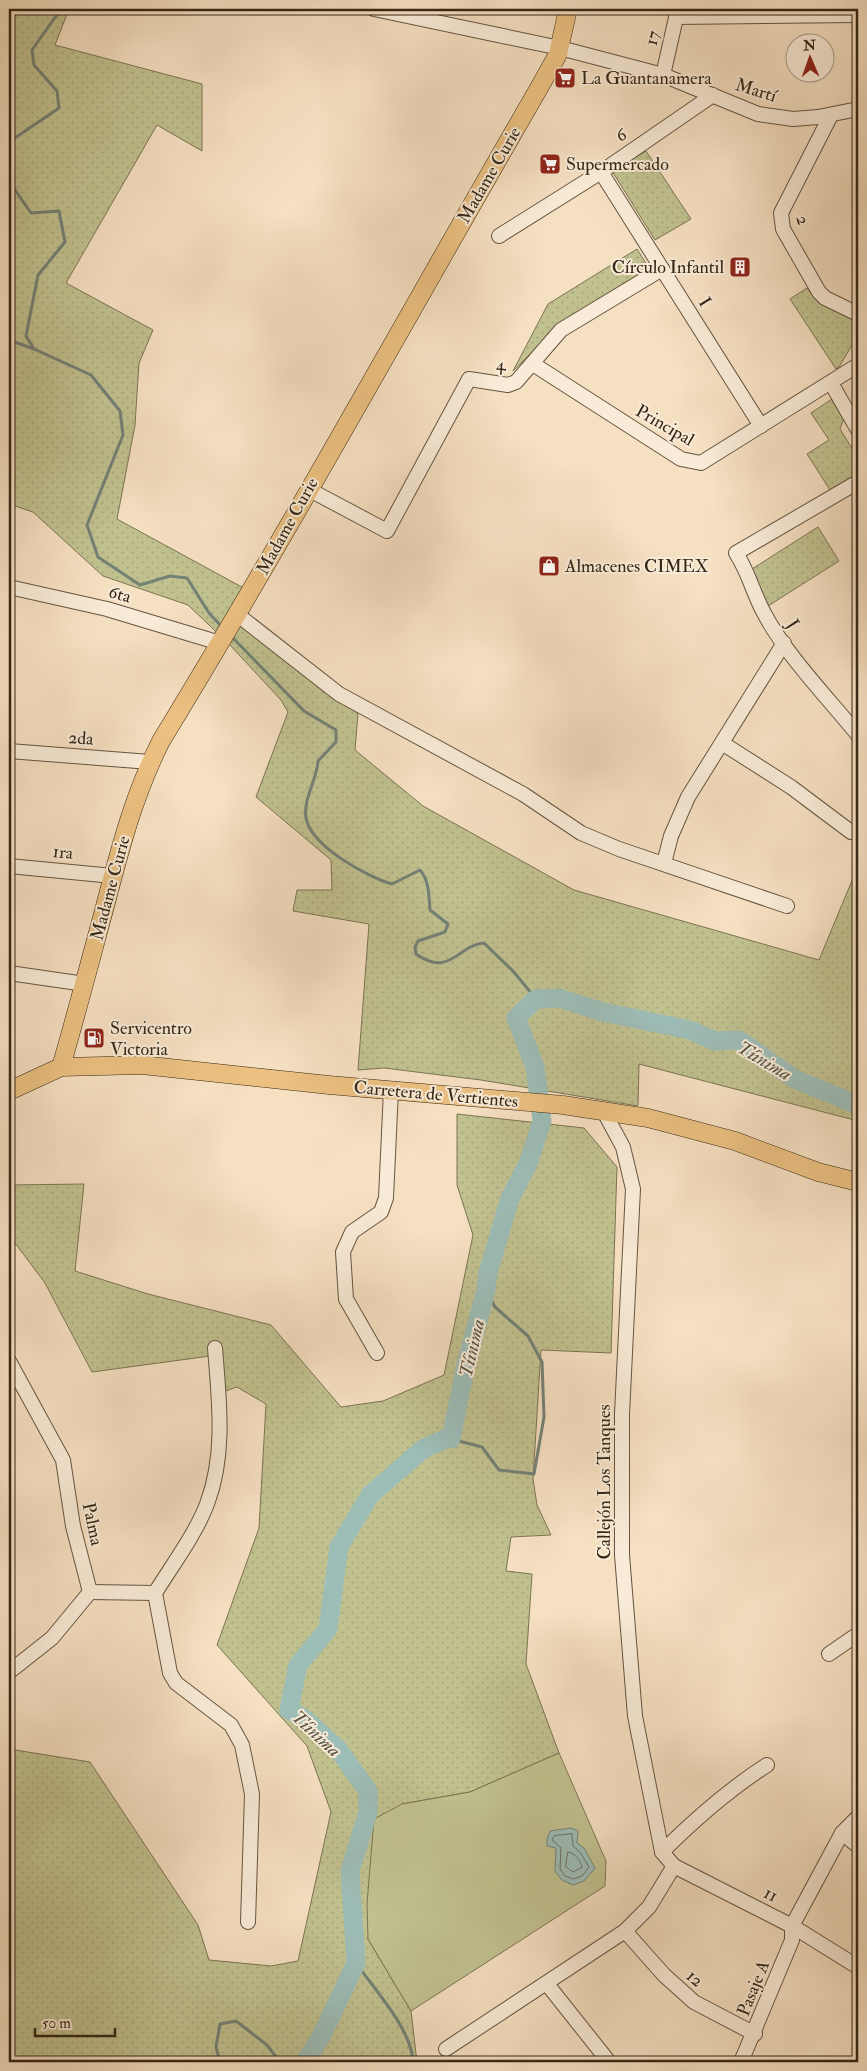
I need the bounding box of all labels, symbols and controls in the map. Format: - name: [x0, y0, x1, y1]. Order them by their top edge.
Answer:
- street label: 17: [640, 28, 665, 48]
- north arrow: [784, 32, 834, 82]
- text: N: [802, 37, 817, 54]
- supermarket icon: La Guantanamera: [553, 66, 577, 90]
- place label: La Guantanamera: [581, 67, 712, 90]
- street label: Martí: [732, 73, 780, 108]
- street label: Madame Curie: [453, 123, 526, 228]
- street label: 6: [611, 123, 632, 147]
- supermarket icon: Supermercado: [538, 152, 562, 176]
- place label: Supermercado: [566, 153, 669, 176]
- street label: 2: [790, 213, 815, 227]
- building icon: Círculo Infantil: [728, 255, 752, 279]
- place label: Círculo Infantil: [612, 256, 724, 279]
- street label: I: [693, 293, 716, 311]
- street label: 4: [495, 353, 508, 376]
- street label: Principal: [631, 399, 699, 452]
- street label: Madame Curie: [251, 473, 324, 579]
- shop icon: Almacenes CIMEX: [537, 554, 561, 578]
- place label: Almacenes CIMEX: [564, 555, 709, 578]
- street label: 6ta: [106, 580, 134, 609]
- street label: J: [780, 614, 804, 633]
- street label: 2da: [67, 726, 95, 751]
- street label: Madame Curie: [85, 833, 136, 943]
- street label: 1ra: [52, 840, 75, 865]
- place label: Servicentro Victoria: [110, 1017, 192, 1061]
- fuel station icon: Servicentro Victoria: [82, 1026, 106, 1050]
- water label: Tíinima: [733, 1035, 796, 1086]
- street label: Carretera de Vertientes: [353, 1076, 519, 1113]
- water label: Tíinima: [454, 1317, 490, 1379]
- street label: Callejón Los Tanques: [593, 1404, 616, 1560]
- street label: Palma: [77, 1500, 108, 1548]
- water label: Tíinima: [287, 1705, 346, 1763]
- street label: 11: [760, 1881, 782, 1908]
- street label: Pasaje A: [732, 1956, 775, 2019]
- street label: 12: [681, 1965, 708, 1992]
- scale bar: [35, 2006, 115, 2038]
- text: 50 m: [42, 2014, 71, 2033]

